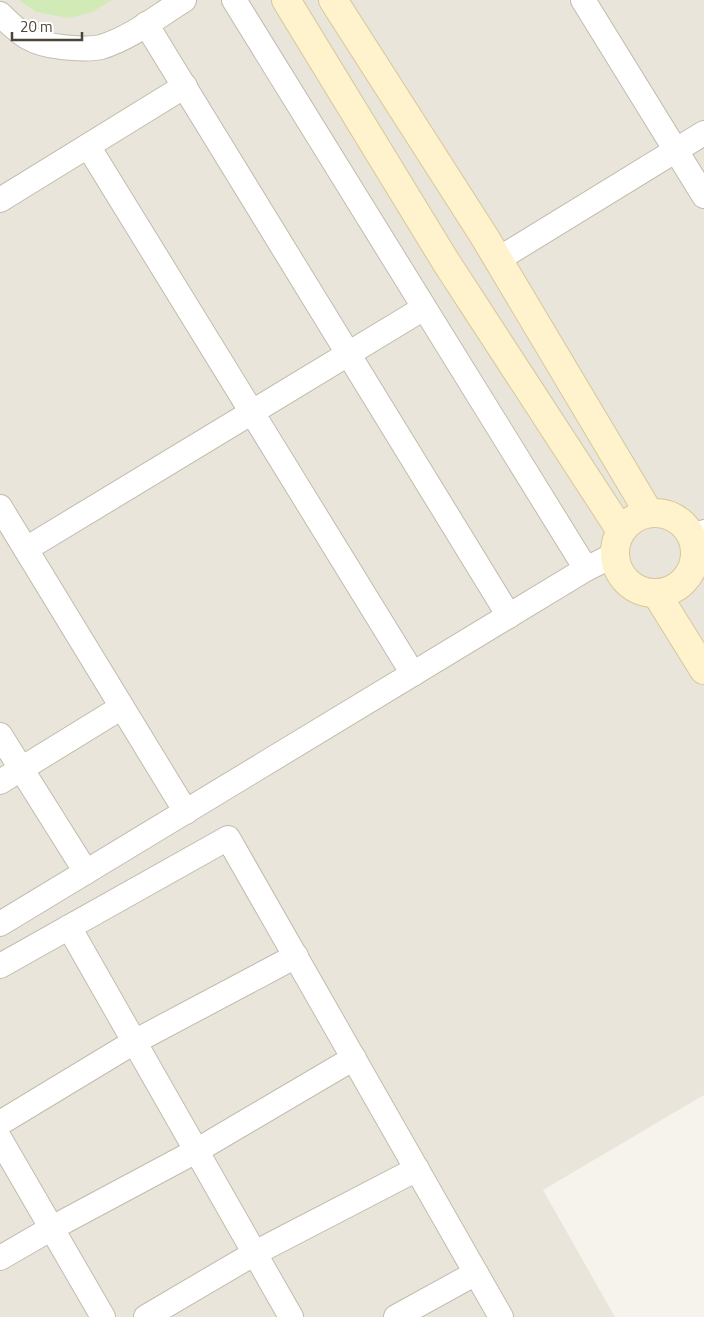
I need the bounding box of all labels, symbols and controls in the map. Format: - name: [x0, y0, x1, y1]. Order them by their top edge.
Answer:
- scale bar: [12, 10, 82, 42]
- text: 20 m: [20, 15, 53, 38]

